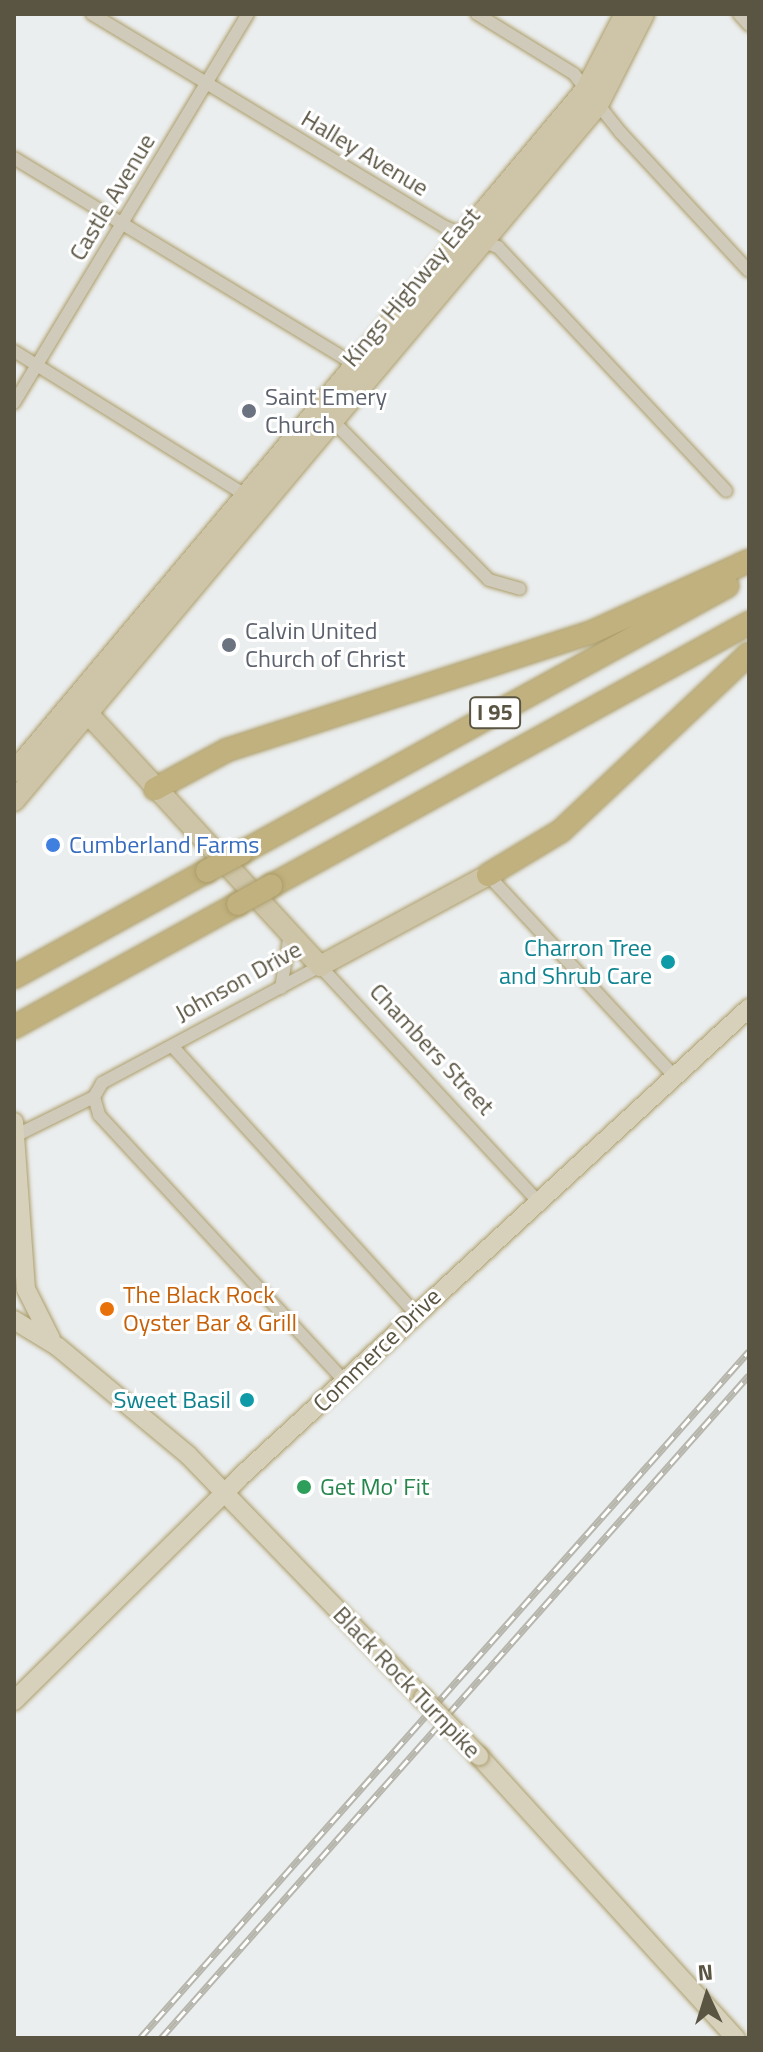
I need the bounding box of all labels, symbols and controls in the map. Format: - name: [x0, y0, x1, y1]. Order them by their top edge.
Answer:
- street label: Halley Avenue: [296, 104, 434, 202]
- street label: Castle Avenue: [63, 128, 161, 266]
- street label: Kings Highway East: [336, 202, 486, 372]
- place label: Saint Emery Church: [265, 383, 387, 439]
- marker: Saint Emery Church: [240, 402, 258, 420]
- place label: Calvin United Church of Christ: [245, 617, 405, 673]
- marker: Calvin United Church of Christ: [220, 636, 238, 654]
- road number: I 95: [469, 695, 521, 731]
- place label: Cumberland Farms: [69, 831, 259, 859]
- marker: Cumberland Farms: [44, 836, 62, 854]
- place label: Charron Tree and Shrub Care: [499, 934, 652, 990]
- street label: Johnson Drive: [170, 935, 306, 1027]
- marker: Charron Tree and Shrub Care: [659, 953, 677, 971]
- street label: Chambers Street: [364, 977, 500, 1121]
- place label: The Black Rock Oyster Bar & Grill: [123, 1281, 297, 1337]
- street label: Commerce Drive: [307, 1282, 447, 1418]
- marker: The Black Rock Oyster Bar & Grill: [98, 1300, 116, 1318]
- place label: Sweet Basil: [113, 1386, 231, 1414]
- marker: Sweet Basil: [238, 1391, 256, 1409]
- place label: Get Mo' Fit: [320, 1473, 429, 1501]
- marker: Get Mo' Fit: [295, 1478, 313, 1496]
- street label: Black Rock Turnpike: [327, 1600, 487, 1764]
- text: N: [697, 1955, 714, 1990]
- north arrow: [667, 1956, 747, 2036]

